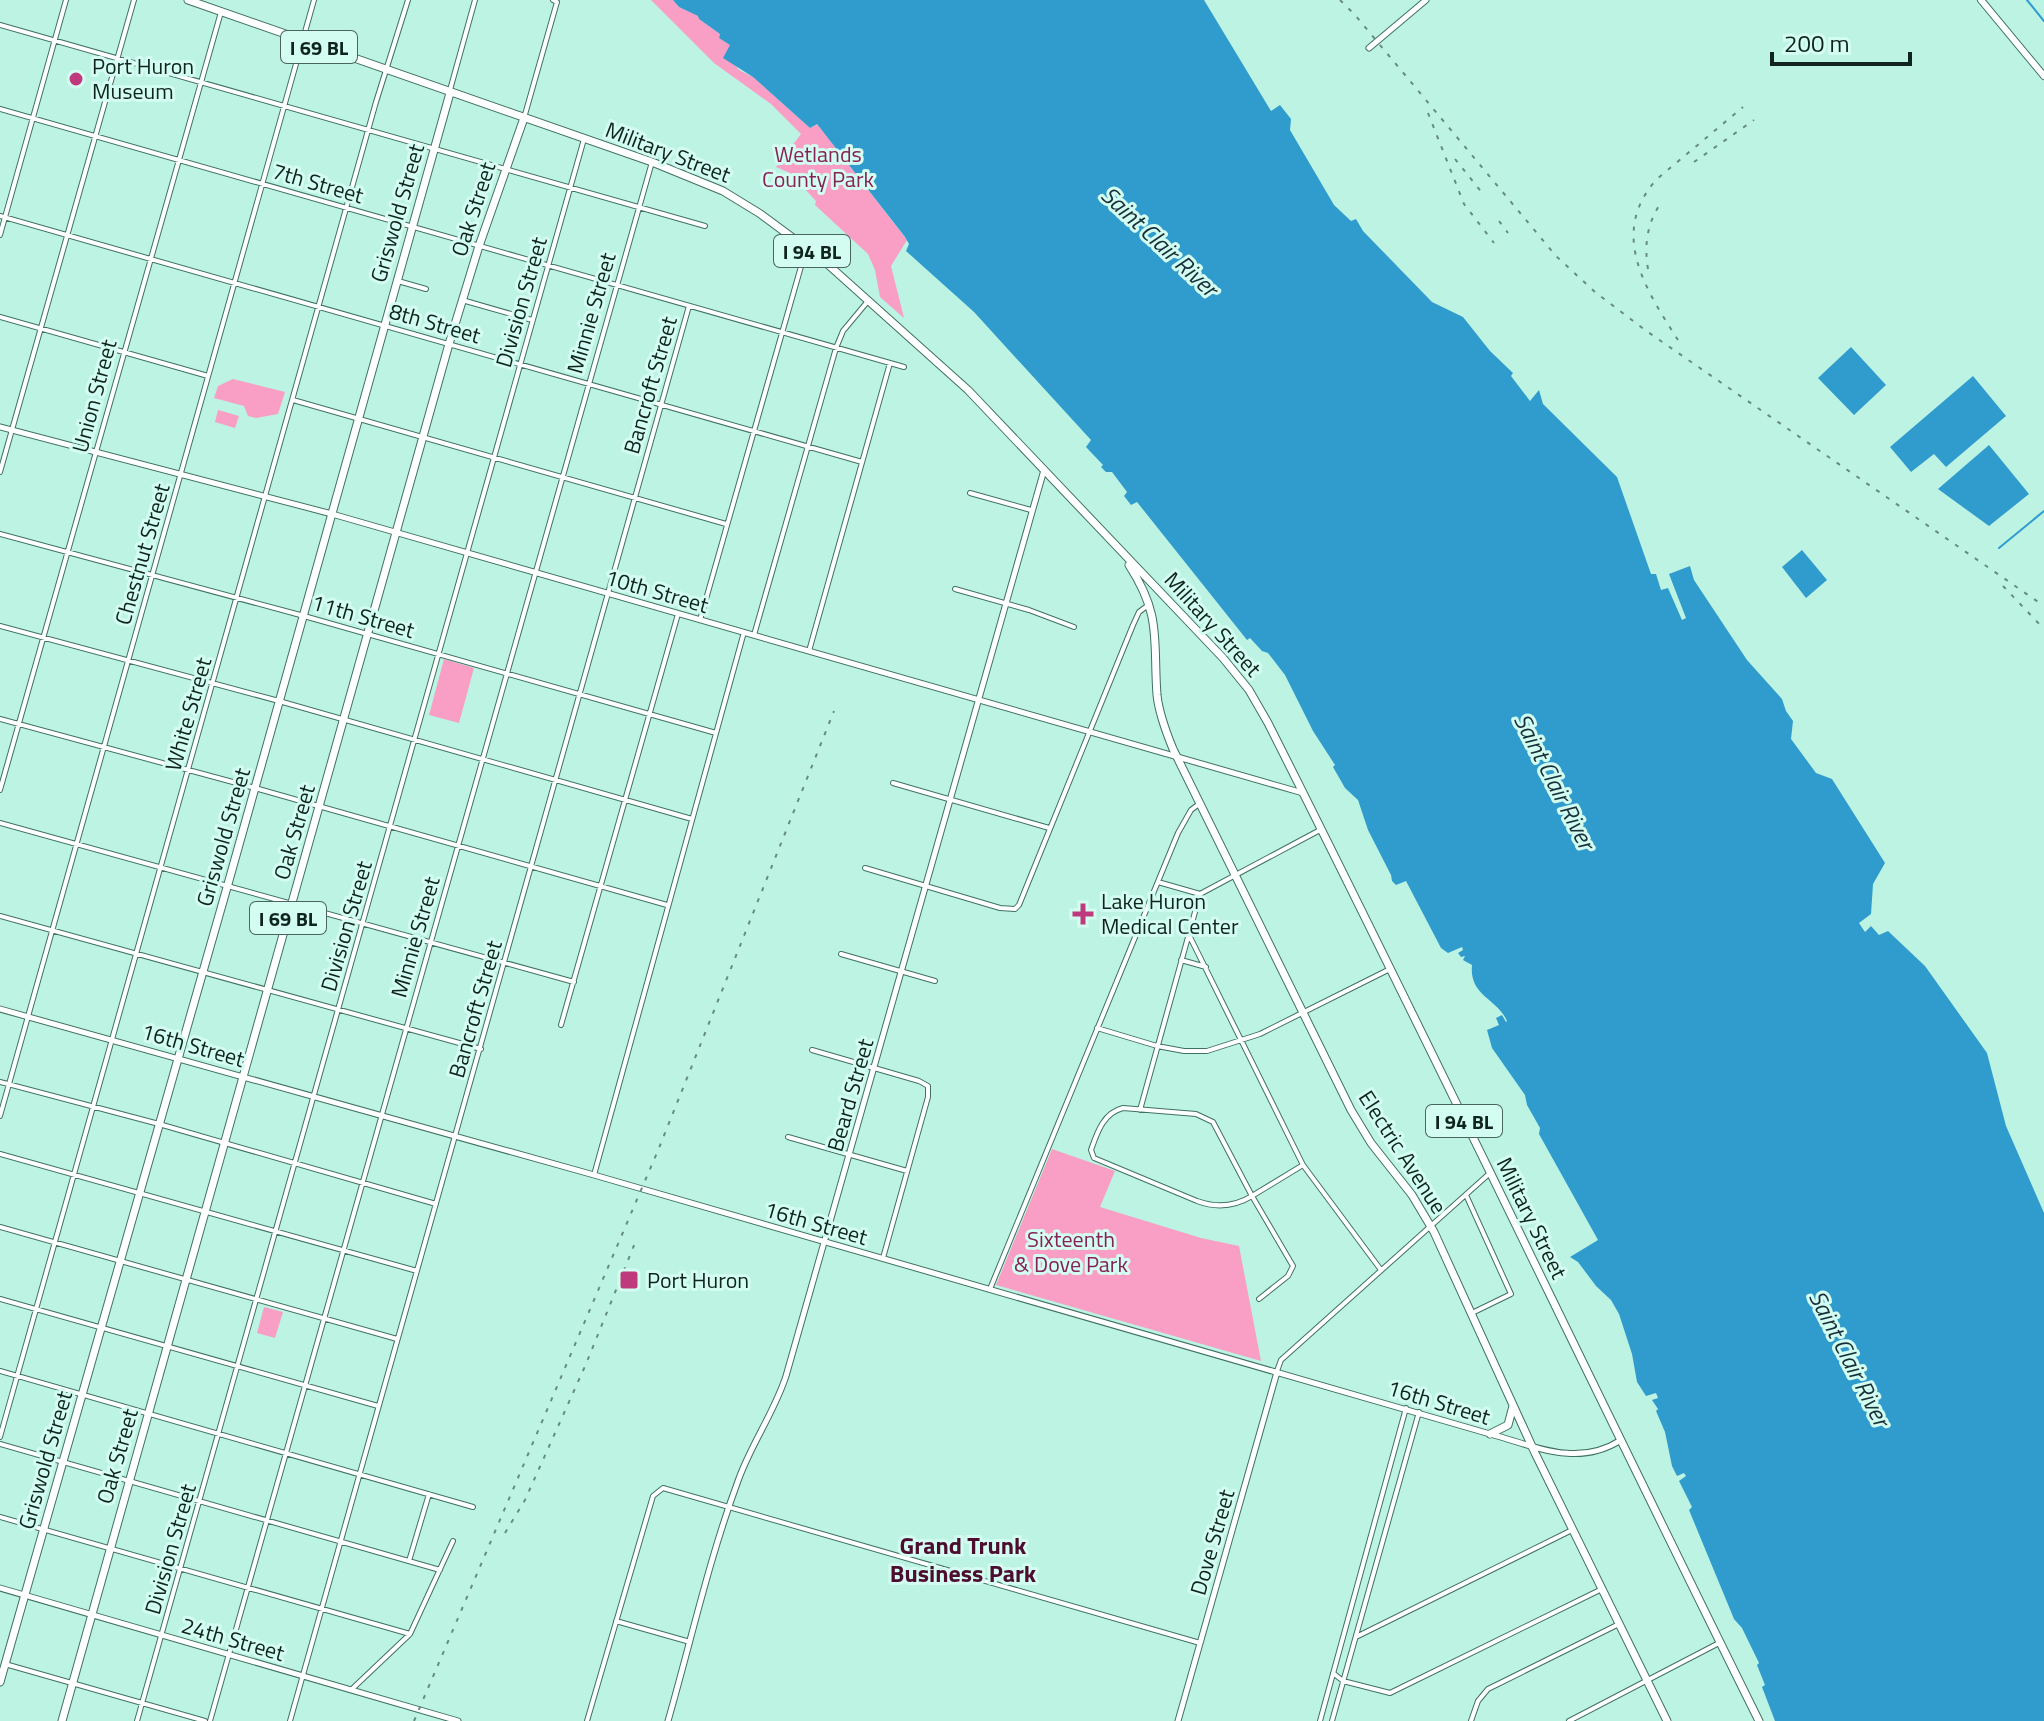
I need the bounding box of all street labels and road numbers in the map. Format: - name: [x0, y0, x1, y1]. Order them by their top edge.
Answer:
- road number: I 69 BL: [281, 31, 357, 63]
- street label: Military Street: [600, 113, 736, 192]
- street label: Griswold Street: [361, 139, 433, 286]
- street label: 7th Street: [268, 154, 368, 212]
- street label: Oak Street: [442, 157, 504, 261]
- street label: Division Street: [486, 232, 556, 371]
- road number: I 94 BL: [774, 235, 850, 267]
- street label: Minnie Street: [558, 248, 625, 377]
- street label: 8th Street: [385, 294, 485, 352]
- street label: Bancroft Street: [614, 312, 686, 458]
- street label: Union Street: [63, 335, 125, 456]
- street label: Chestnut Street: [106, 479, 178, 629]
- street label: 10th Street: [601, 560, 713, 622]
- street label: Military Street: [1156, 564, 1270, 685]
- street label: 11th Street: [307, 585, 419, 647]
- street label: White Street: [156, 653, 220, 775]
- street label: Griswold Street: [187, 763, 259, 910]
- street label: Oak Street: [264, 780, 324, 884]
- street label: Division Street: [311, 856, 381, 995]
- street label: Minnie Street: [382, 872, 449, 1001]
- road number: I 69 BL: [250, 902, 326, 934]
- street label: Bancroft Street: [439, 936, 511, 1082]
- street label: 16th Street: [137, 1014, 249, 1076]
- street label: Beard Street: [818, 1034, 882, 1156]
- street label: Electric Avenue: [1350, 1083, 1456, 1221]
- road number: I 94 BL: [1426, 1105, 1502, 1137]
- street label: Military Street: [1488, 1151, 1576, 1285]
- street label: 16th Street: [760, 1192, 872, 1254]
- street label: 16th Street: [1383, 1370, 1495, 1434]
- street label: Griswold Street: [9, 1386, 81, 1533]
- street label: Oak Street: [87, 1404, 147, 1508]
- street label: Division Street: [135, 1479, 205, 1618]
- street label: Dove Street: [1181, 1485, 1243, 1599]
- street label: 24th Street: [177, 1608, 289, 1670]

